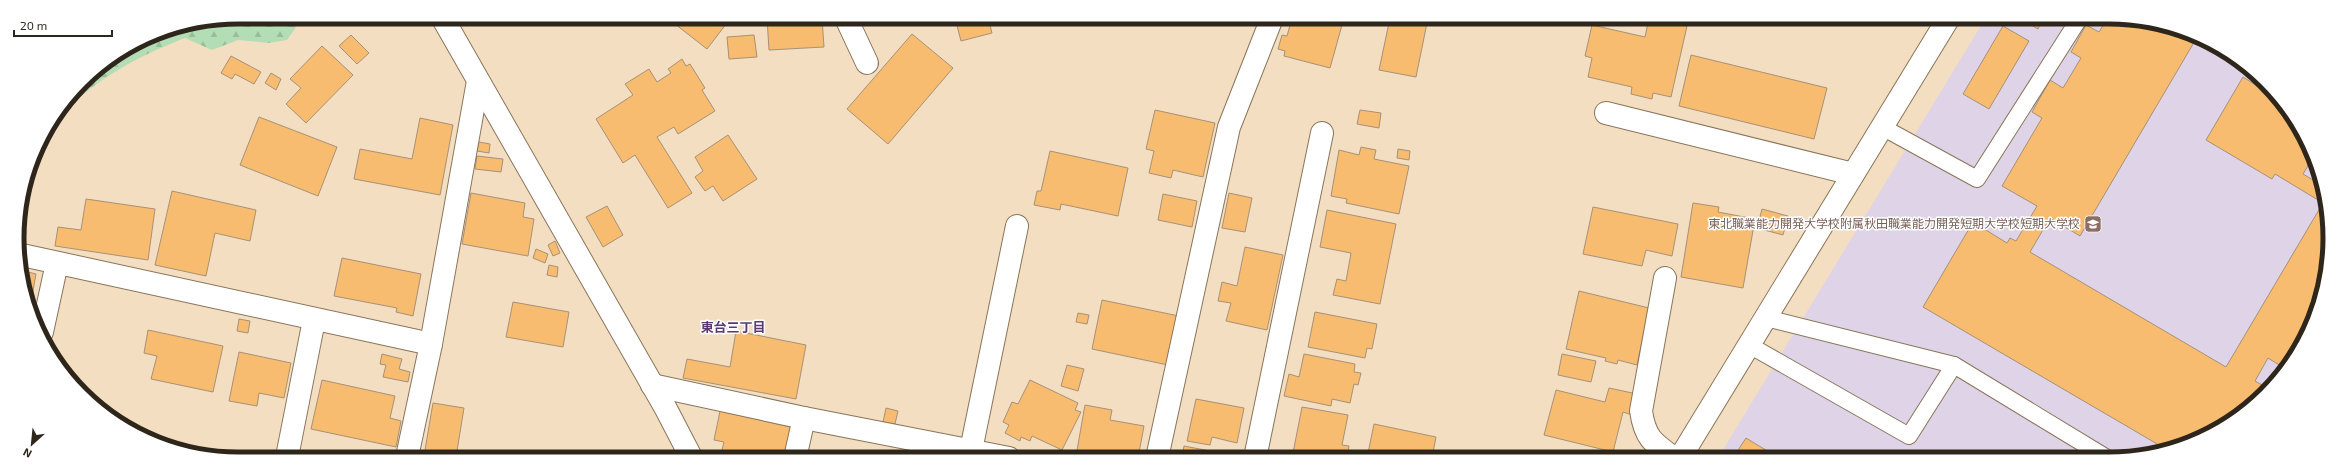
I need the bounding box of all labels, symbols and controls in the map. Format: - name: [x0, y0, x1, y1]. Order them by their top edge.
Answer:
- scale bar: [14, 12, 112, 38]
- text: 20 m: [20, 18, 47, 32]
- school or university icon: 東北職業能力開発大学校附属秋田職業能力開発短期大学校短期大学校: [2083, 214, 2103, 234]
- place label: 東北職業能力開発大学校附属秋田職業能力開発短期大学校短期大学校: [1708, 216, 2080, 230]
- district label: 東台三丁目: [700, 319, 766, 335]
- north arrow: [12, 424, 52, 464]
- text: N: [21, 446, 34, 461]

